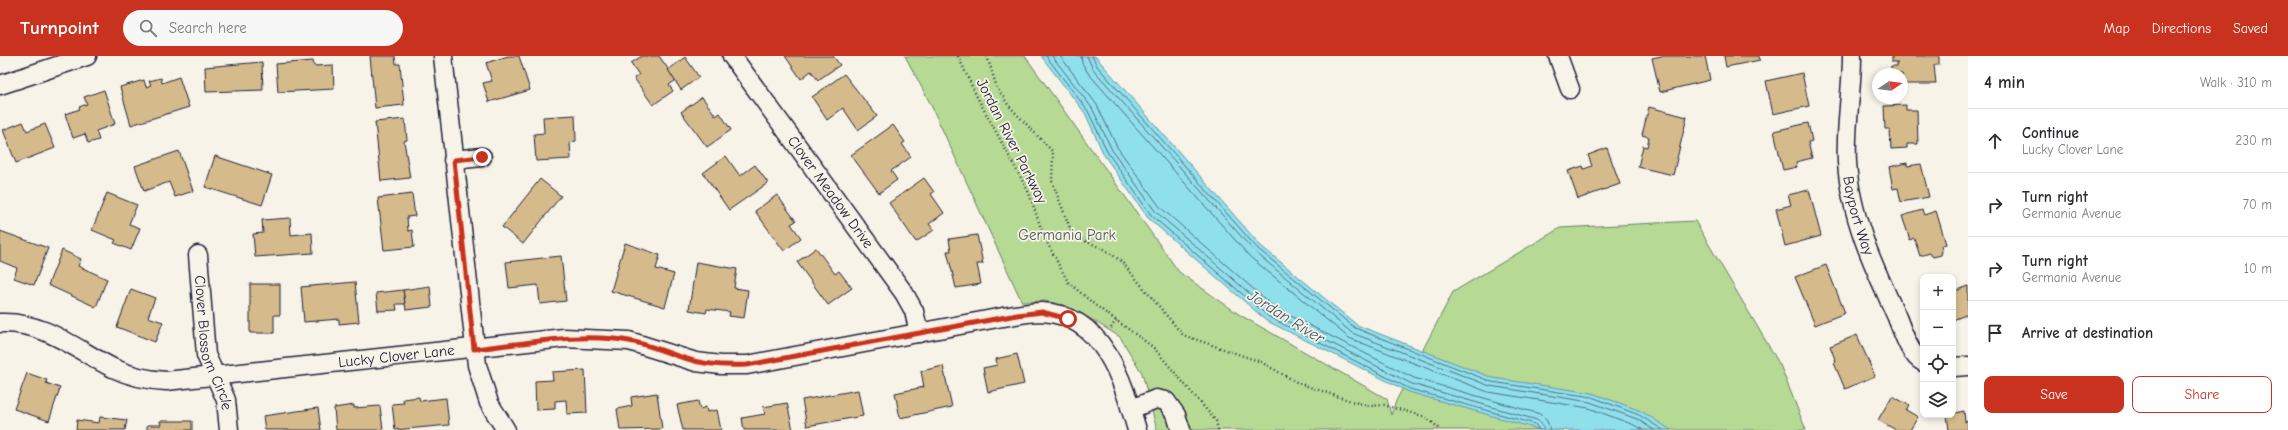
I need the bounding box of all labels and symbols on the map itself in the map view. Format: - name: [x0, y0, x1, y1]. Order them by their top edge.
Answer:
- north arrow: [1872, 68, 1908, 104]
- street label: Jordan River Parkway: [973, 75, 1051, 207]
- street label: Clover Meadow Drive: [784, 132, 878, 252]
- route end: [473, 148, 491, 166]
- street label: Bayport Way: [1839, 175, 1878, 258]
- park label: Germania Park: [1018, 226, 1117, 244]
- street label: Clover Blossom Circle: [191, 275, 236, 411]
- water label: Jordan River: [1244, 286, 1328, 348]
- route start: [1059, 310, 1077, 328]
- street label: Lucky Clover Lane: [337, 341, 456, 371]

